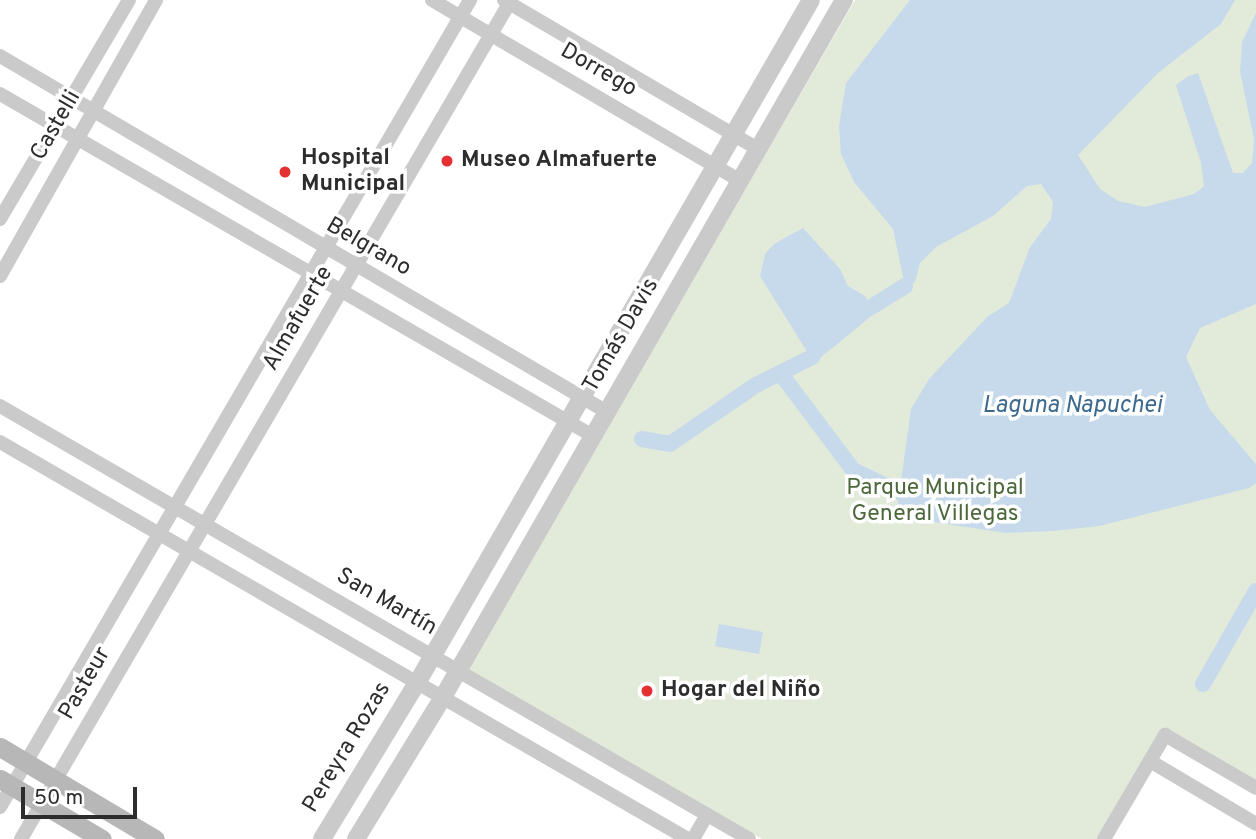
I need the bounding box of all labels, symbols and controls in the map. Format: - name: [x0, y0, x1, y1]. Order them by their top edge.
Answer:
- street label: Dorrego: [555, 38, 641, 104]
- street label: Castelli: [26, 86, 88, 166]
- place label: Hospital Municipal: [301, 145, 405, 199]
- place label: Museo Almafuerte: [461, 147, 658, 175]
- marker: Museo Almafuerte: [439, 153, 455, 169]
- marker: Hospital Municipal: [275, 162, 295, 182]
- street label: Belgrano: [320, 213, 416, 283]
- street label: Almafuerte: [258, 262, 340, 376]
- street label: Tomás Davis: [578, 274, 666, 398]
- water label: Laguna Napuchei: [982, 393, 1162, 421]
- park label: Parque Municipal General Villegas: [846, 475, 1024, 529]
- street label: San Martín: [331, 563, 441, 643]
- street label: Pasteur: [54, 643, 118, 725]
- place label: Hogar del Niño: [661, 677, 821, 705]
- street label: Pereyra Rozas: [298, 678, 398, 818]
- marker: Hogar del Niño: [639, 683, 655, 699]
- scale bar: [24, 772, 140, 816]
- text: 50 m: [34, 785, 83, 812]

